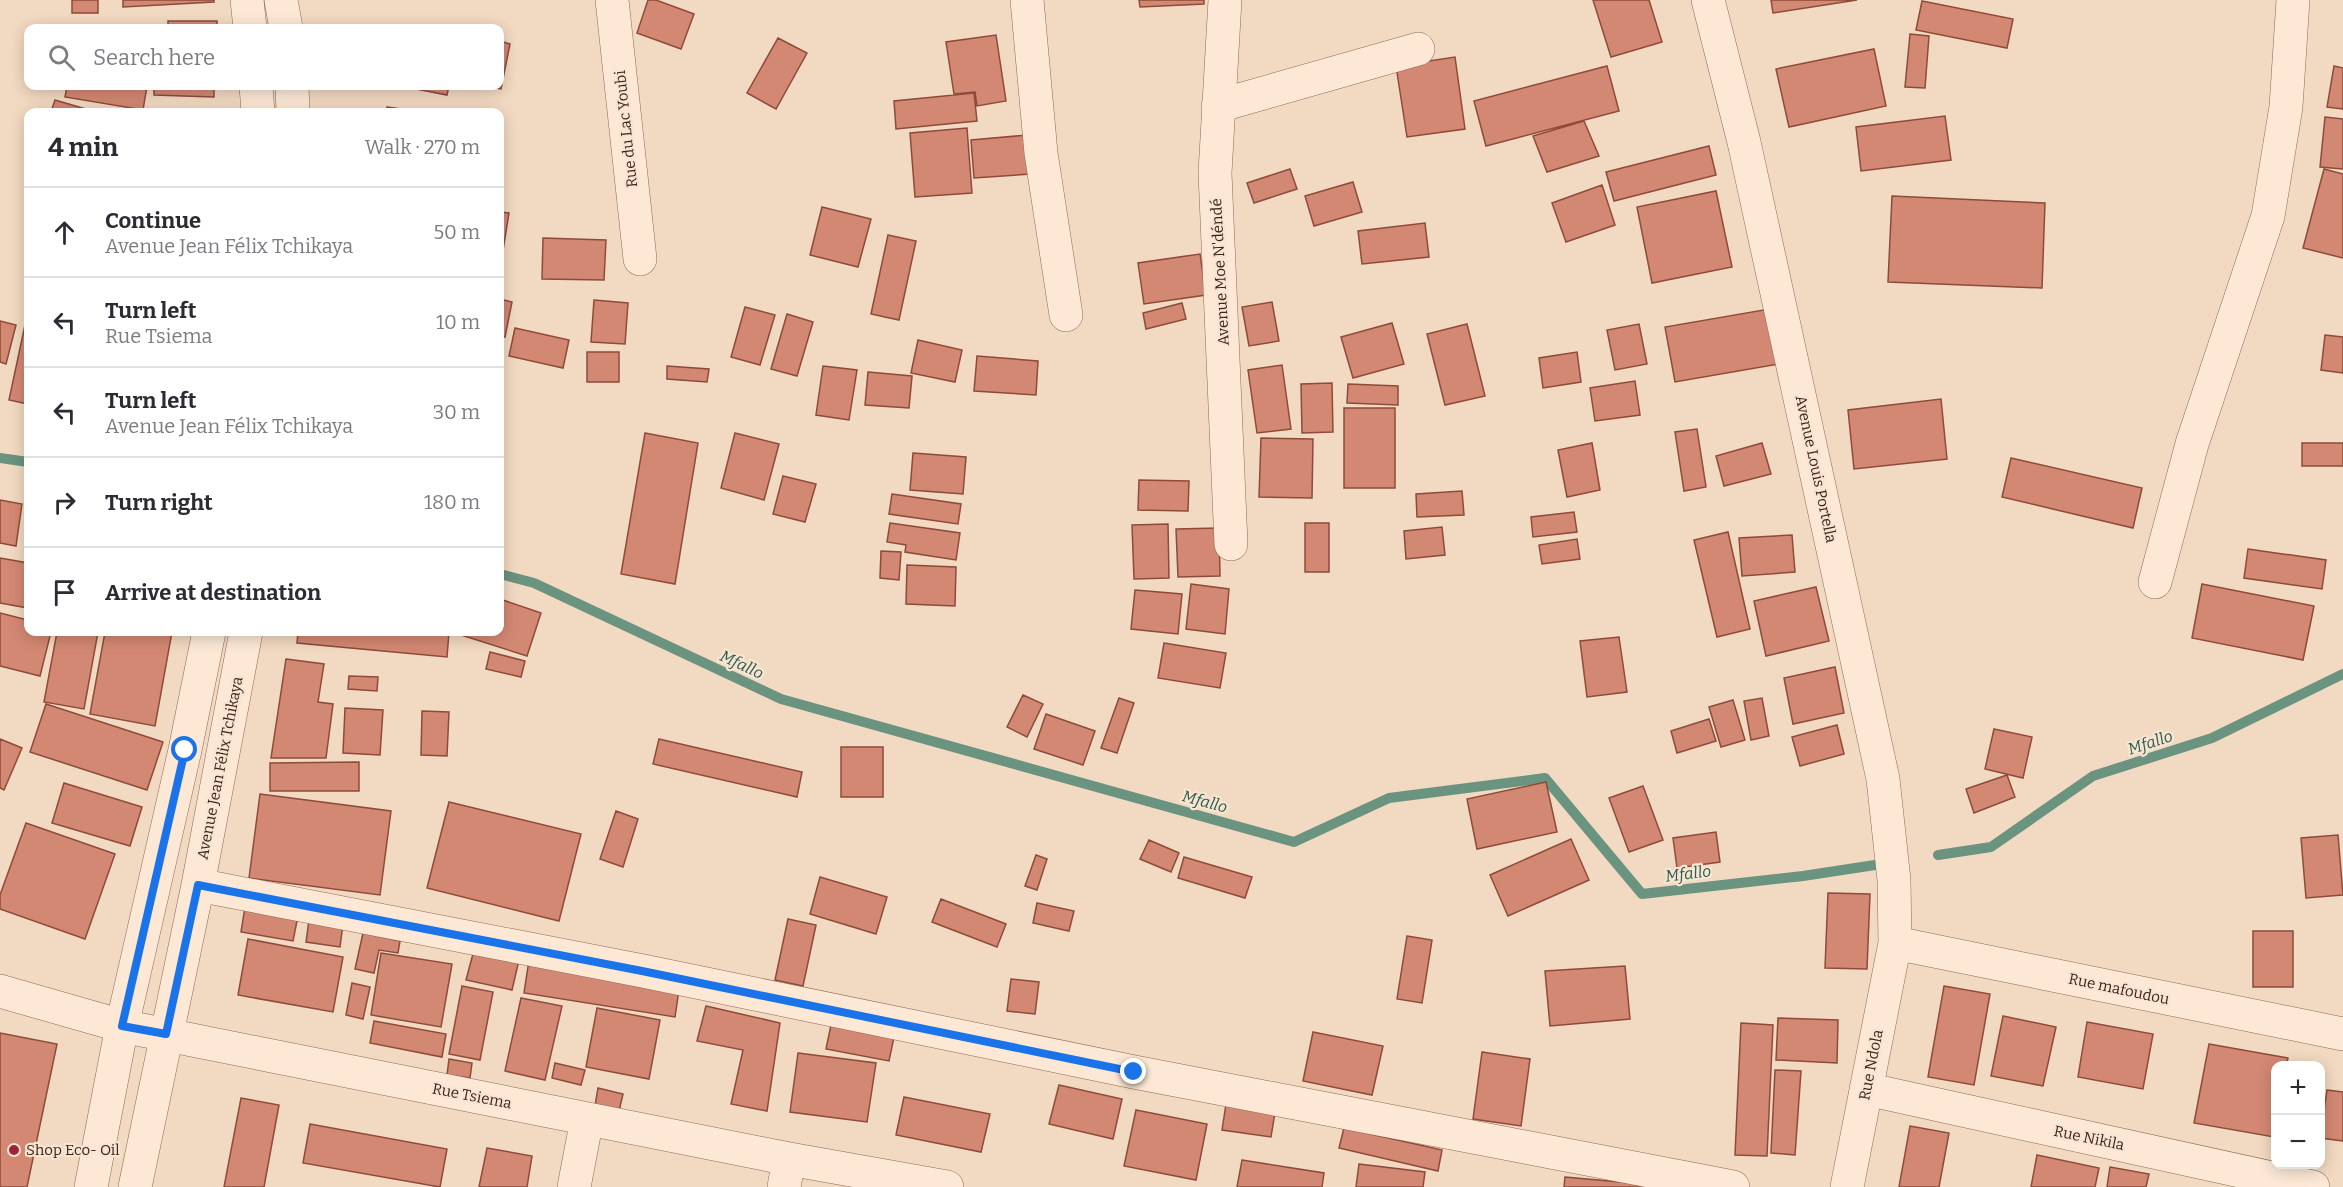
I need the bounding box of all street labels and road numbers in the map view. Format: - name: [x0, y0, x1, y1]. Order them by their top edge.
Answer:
- street label: Rue du Lac Youbi: [611, 69, 641, 189]
- street label: Avenue Moe N'déndé: [1207, 198, 1233, 346]
- street label: Avenue Louis Portella: [1792, 394, 1840, 544]
- street label: Avenue Jean Félix Tchikaya: [193, 675, 247, 861]
- street label: Rue mafoudou: [2067, 970, 2171, 1008]
- street label: Rue Ndola: [1855, 1028, 1887, 1102]
- street label: Rue Tsiema: [431, 1079, 513, 1113]
- street label: Rue Nikila: [2052, 1122, 2126, 1154]

